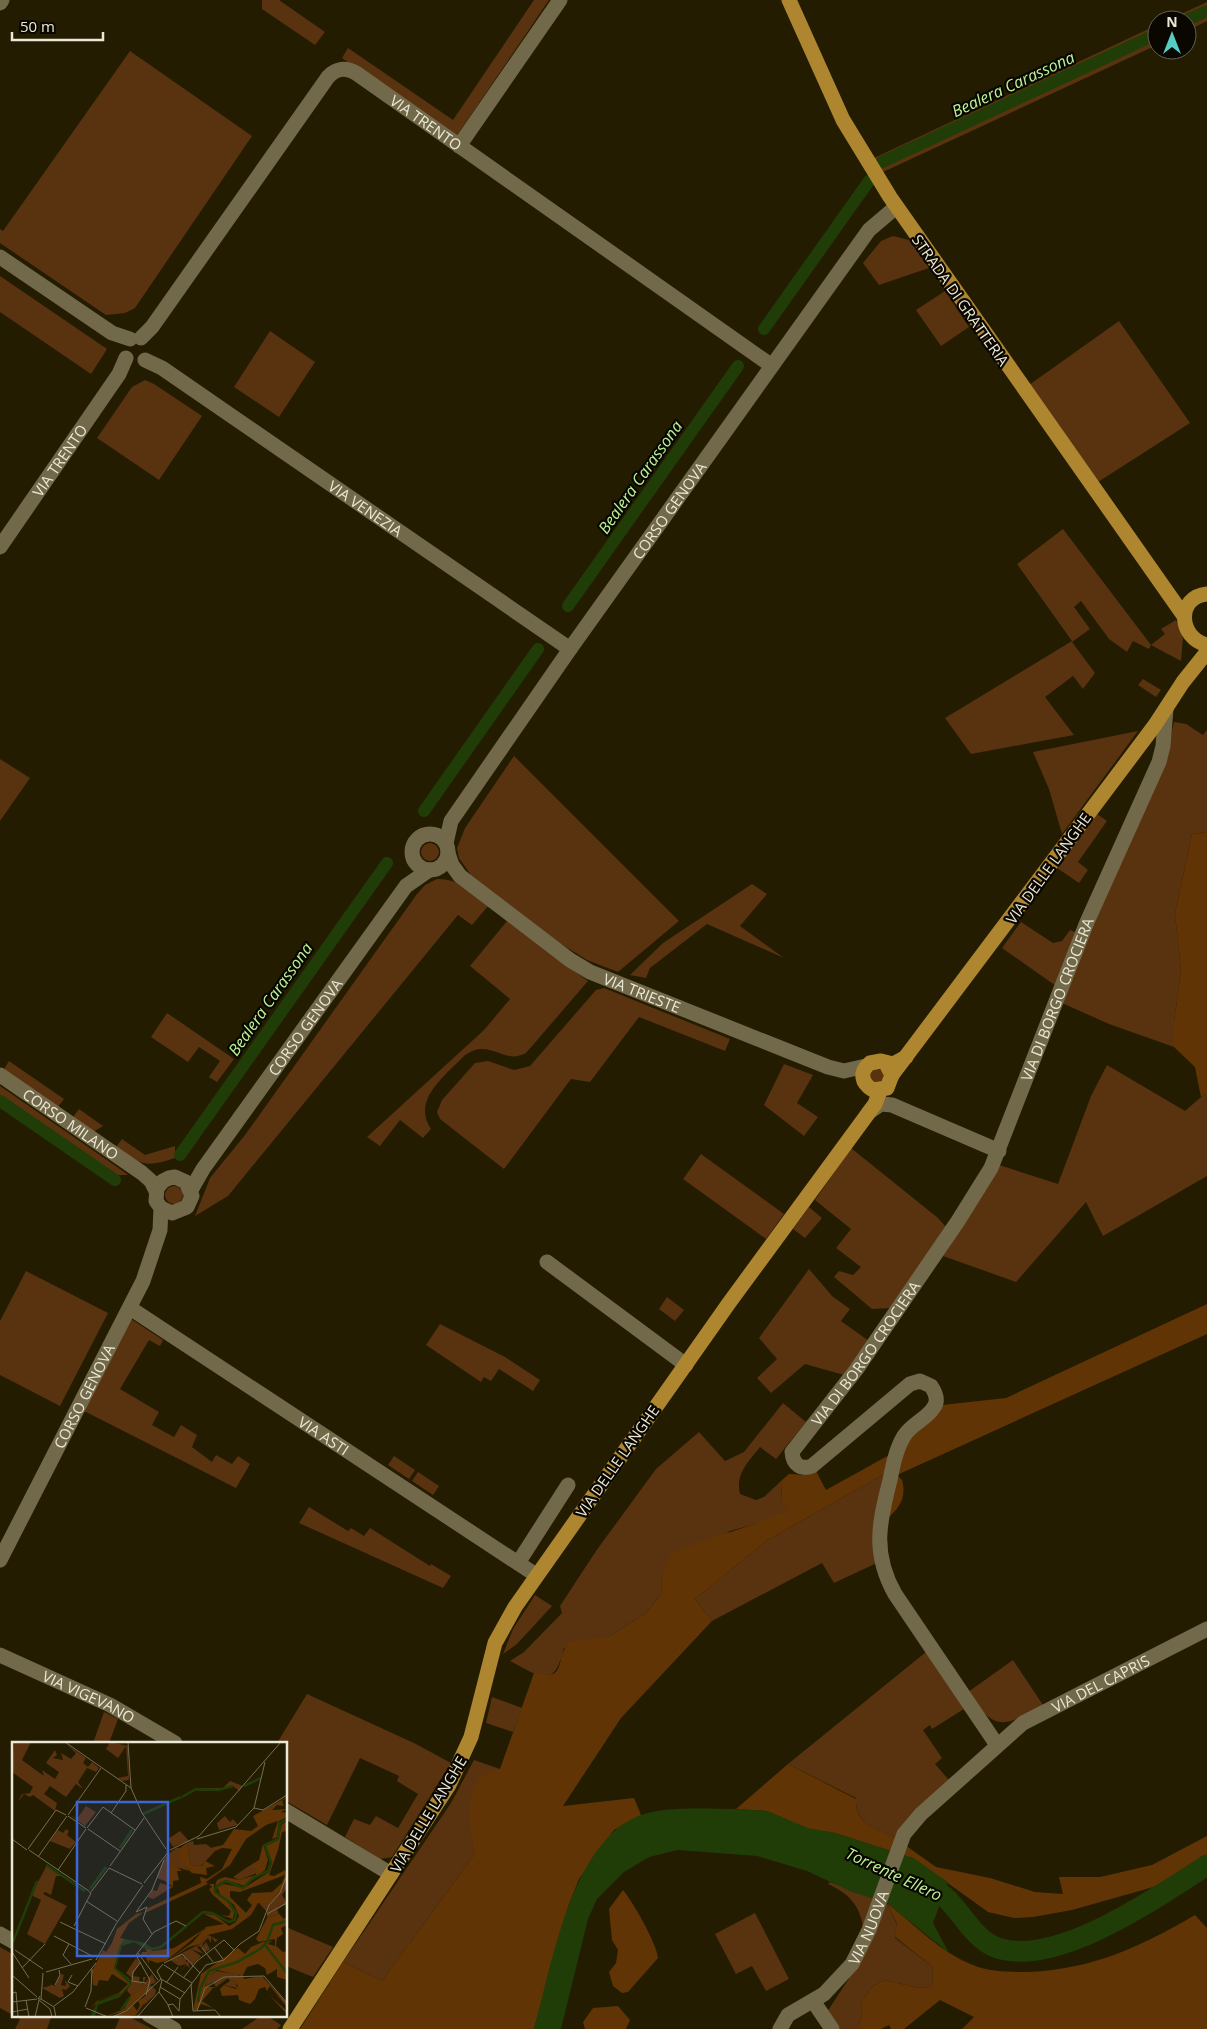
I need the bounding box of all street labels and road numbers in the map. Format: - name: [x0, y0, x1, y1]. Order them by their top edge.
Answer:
- street label: VIA TRENTO: [386, 90, 466, 155]
- street label: STRADA DI GRATTERIA: [908, 230, 1014, 370]
- street label: VIA TRENTO: [28, 420, 91, 501]
- street label: CORSO GENOVA: [627, 457, 711, 563]
- street label: VIA VENEZIA: [325, 476, 407, 541]
- street label: VIA DELLE LANGHE: [1001, 809, 1095, 927]
- street label: VIA DI BORGO CROCIERA: [1016, 914, 1098, 1084]
- street label: VIA TRIESTE: [600, 968, 684, 1017]
- street label: CORSO GENOVA: [263, 974, 347, 1079]
- street label: CORSO MILANO: [19, 1084, 123, 1164]
- street label: VIA DI BORGO CROCIERA: [806, 1276, 924, 1430]
- street label: CORSO GENOVA: [49, 1340, 119, 1452]
- street label: VIA DELLE LANGHE: [571, 1401, 663, 1521]
- street label: VIA ASTI: [295, 1412, 353, 1459]
- street label: VIA DEL CAPRIS: [1048, 1650, 1153, 1717]
- street label: VIA VIGEVANO: [39, 1666, 139, 1727]
- street label: VIA DELLE LANGHE: [385, 1752, 471, 1876]
- street label: VIA NUOVA: [843, 1887, 893, 1968]

